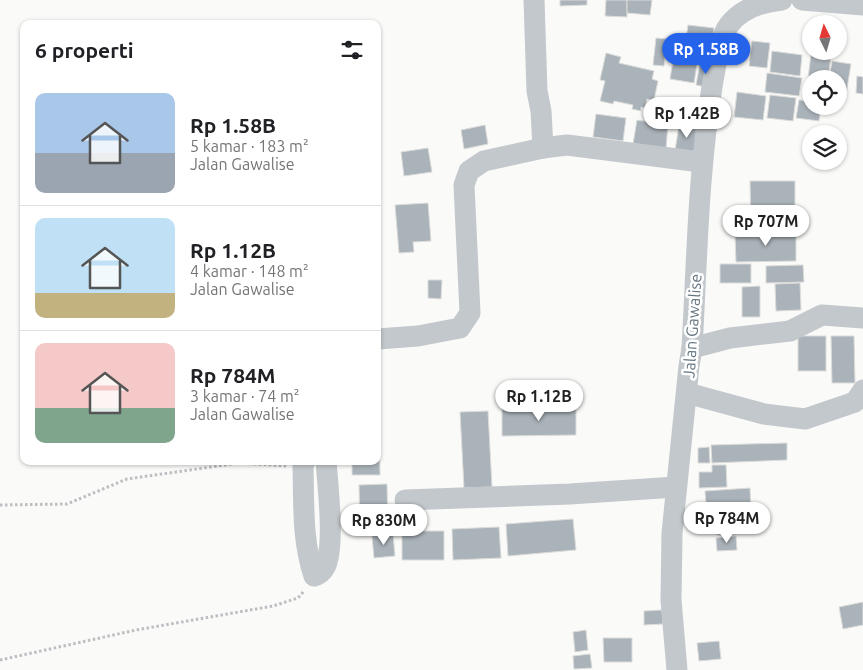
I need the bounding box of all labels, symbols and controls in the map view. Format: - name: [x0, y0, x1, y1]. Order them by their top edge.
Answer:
- north arrow: [802, 15, 848, 60]
- map controls: [802, 15, 847, 170]
- pin: Rp 1.58B: [654, 32, 758, 75]
- icon: filters: [338, 36, 366, 64]
- text: 6 properti: [35, 38, 134, 62]
- text: Rp 1.58B: [673, 40, 739, 58]
- button: locate: [802, 70, 847, 115]
- pin: Rp 1.42B: [635, 96, 739, 139]
- text: Rp 1.42B: [654, 104, 720, 122]
- icon: home: [75, 113, 135, 173]
- text: Rp 1.58B: [190, 113, 276, 137]
- button: layers: [802, 125, 847, 170]
- text: 5 kamar · 183 m²: [190, 137, 309, 155]
- text: Jalan Gawalise: [190, 155, 295, 173]
- pin: Rp 707M: [720, 204, 812, 247]
- text: Rp 707M: [733, 212, 799, 230]
- icon: home: [75, 238, 135, 298]
- text: Rp 1.12B: [190, 238, 276, 262]
- text: 4 kamar · 148 m²: [190, 262, 309, 280]
- street label: Jalan Gawalise: [679, 273, 705, 379]
- text: Jalan Gawalise: [190, 280, 295, 298]
- icon: home: [75, 363, 135, 423]
- text: Rp 784M: [190, 363, 276, 387]
- pin: Rp 1.12B: [487, 380, 591, 422]
- text: 3 kamar · 74 m²: [190, 387, 300, 405]
- text: Rp 1.12B: [506, 387, 572, 405]
- text: Jalan Gawalise: [190, 405, 295, 423]
- pin: Rp 784M: [681, 502, 773, 544]
- pin: Rp 830M: [338, 504, 430, 546]
- text: Rp 784M: [694, 509, 760, 527]
- text: Rp 830M: [351, 511, 417, 529]

